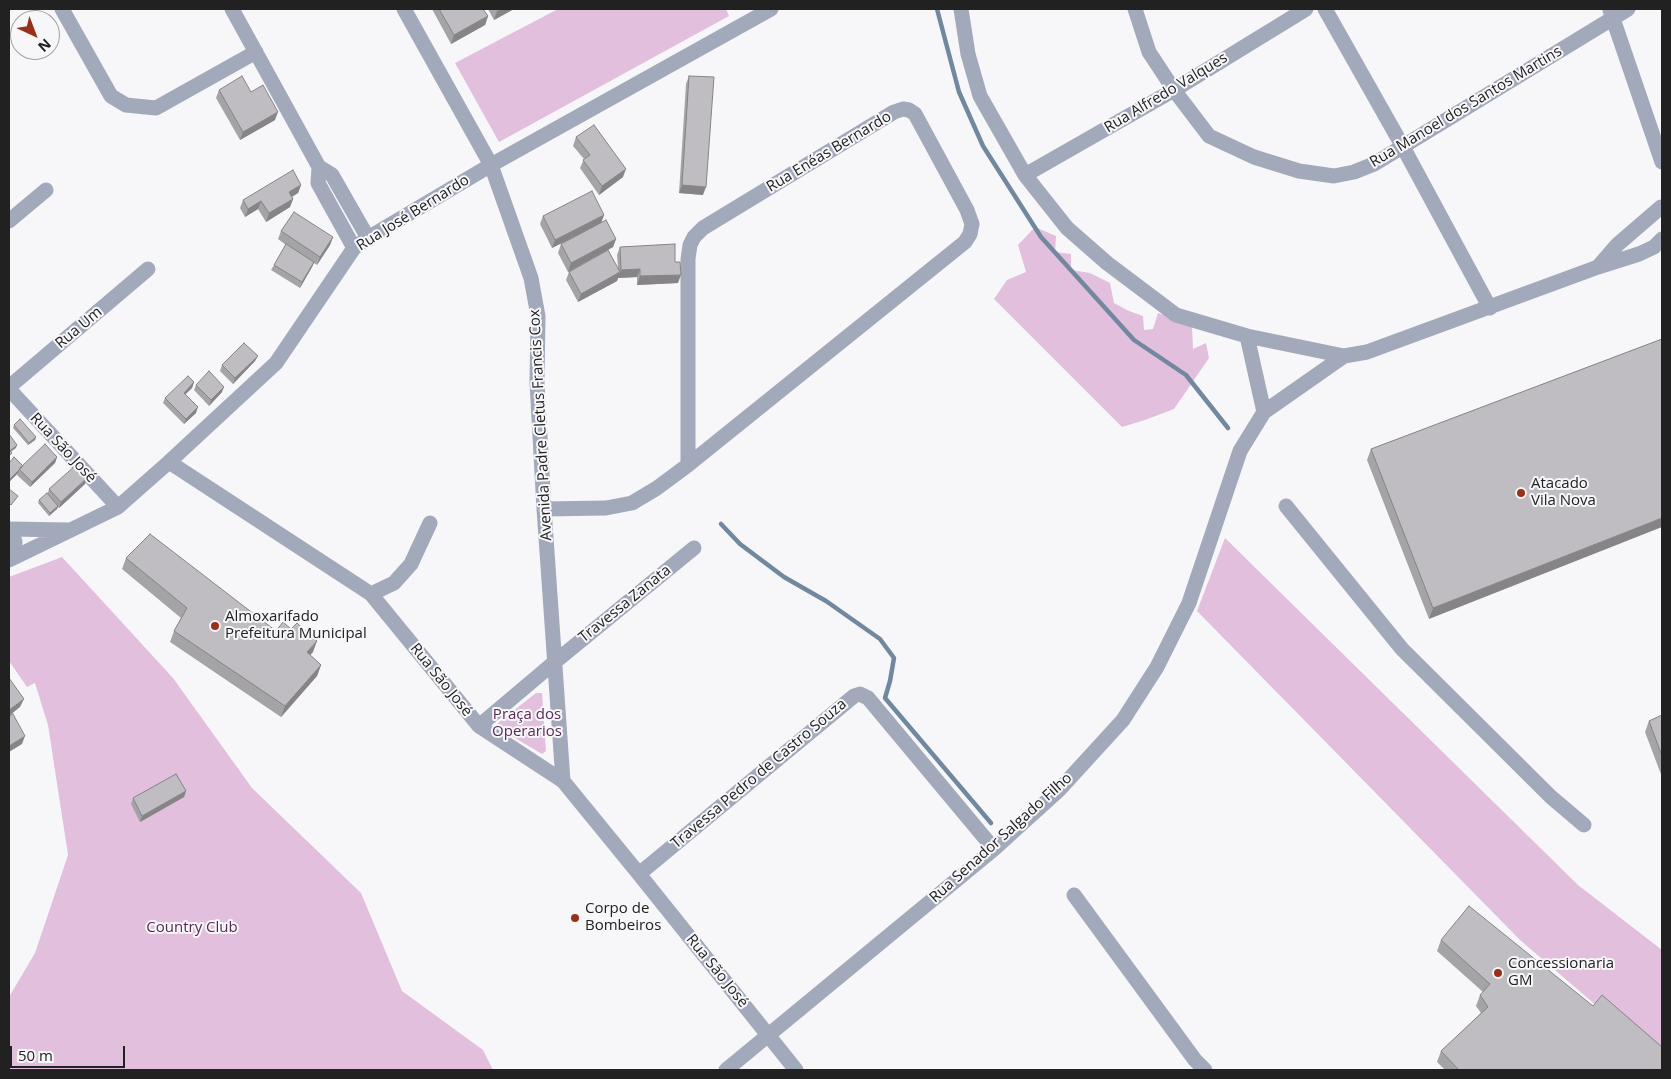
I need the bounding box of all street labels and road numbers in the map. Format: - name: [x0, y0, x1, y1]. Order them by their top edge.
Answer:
- street label: Rua Manoel dos Santos Martins: [1367, 42, 1565, 172]
- street label: Rua Alfredo Valques: [1101, 49, 1231, 137]
- street label: Rua Enéas Bernardo: [763, 108, 895, 196]
- street label: Rua José Bernardo: [353, 171, 473, 255]
- street label: Rua Um: [52, 303, 106, 353]
- street label: Avenida Padre Cletus Francis Cox: [526, 309, 556, 541]
- street label: Rua São José: [26, 409, 100, 487]
- street label: Travessa Zanata: [575, 561, 675, 647]
- street label: Rua São José: [406, 640, 476, 720]
- street label: Travessa Pedro de Castro Souza: [668, 695, 850, 853]
- street label: Rua Senador Salgado Filho: [926, 769, 1076, 907]
- street label: Rua São José: [682, 931, 752, 1011]

